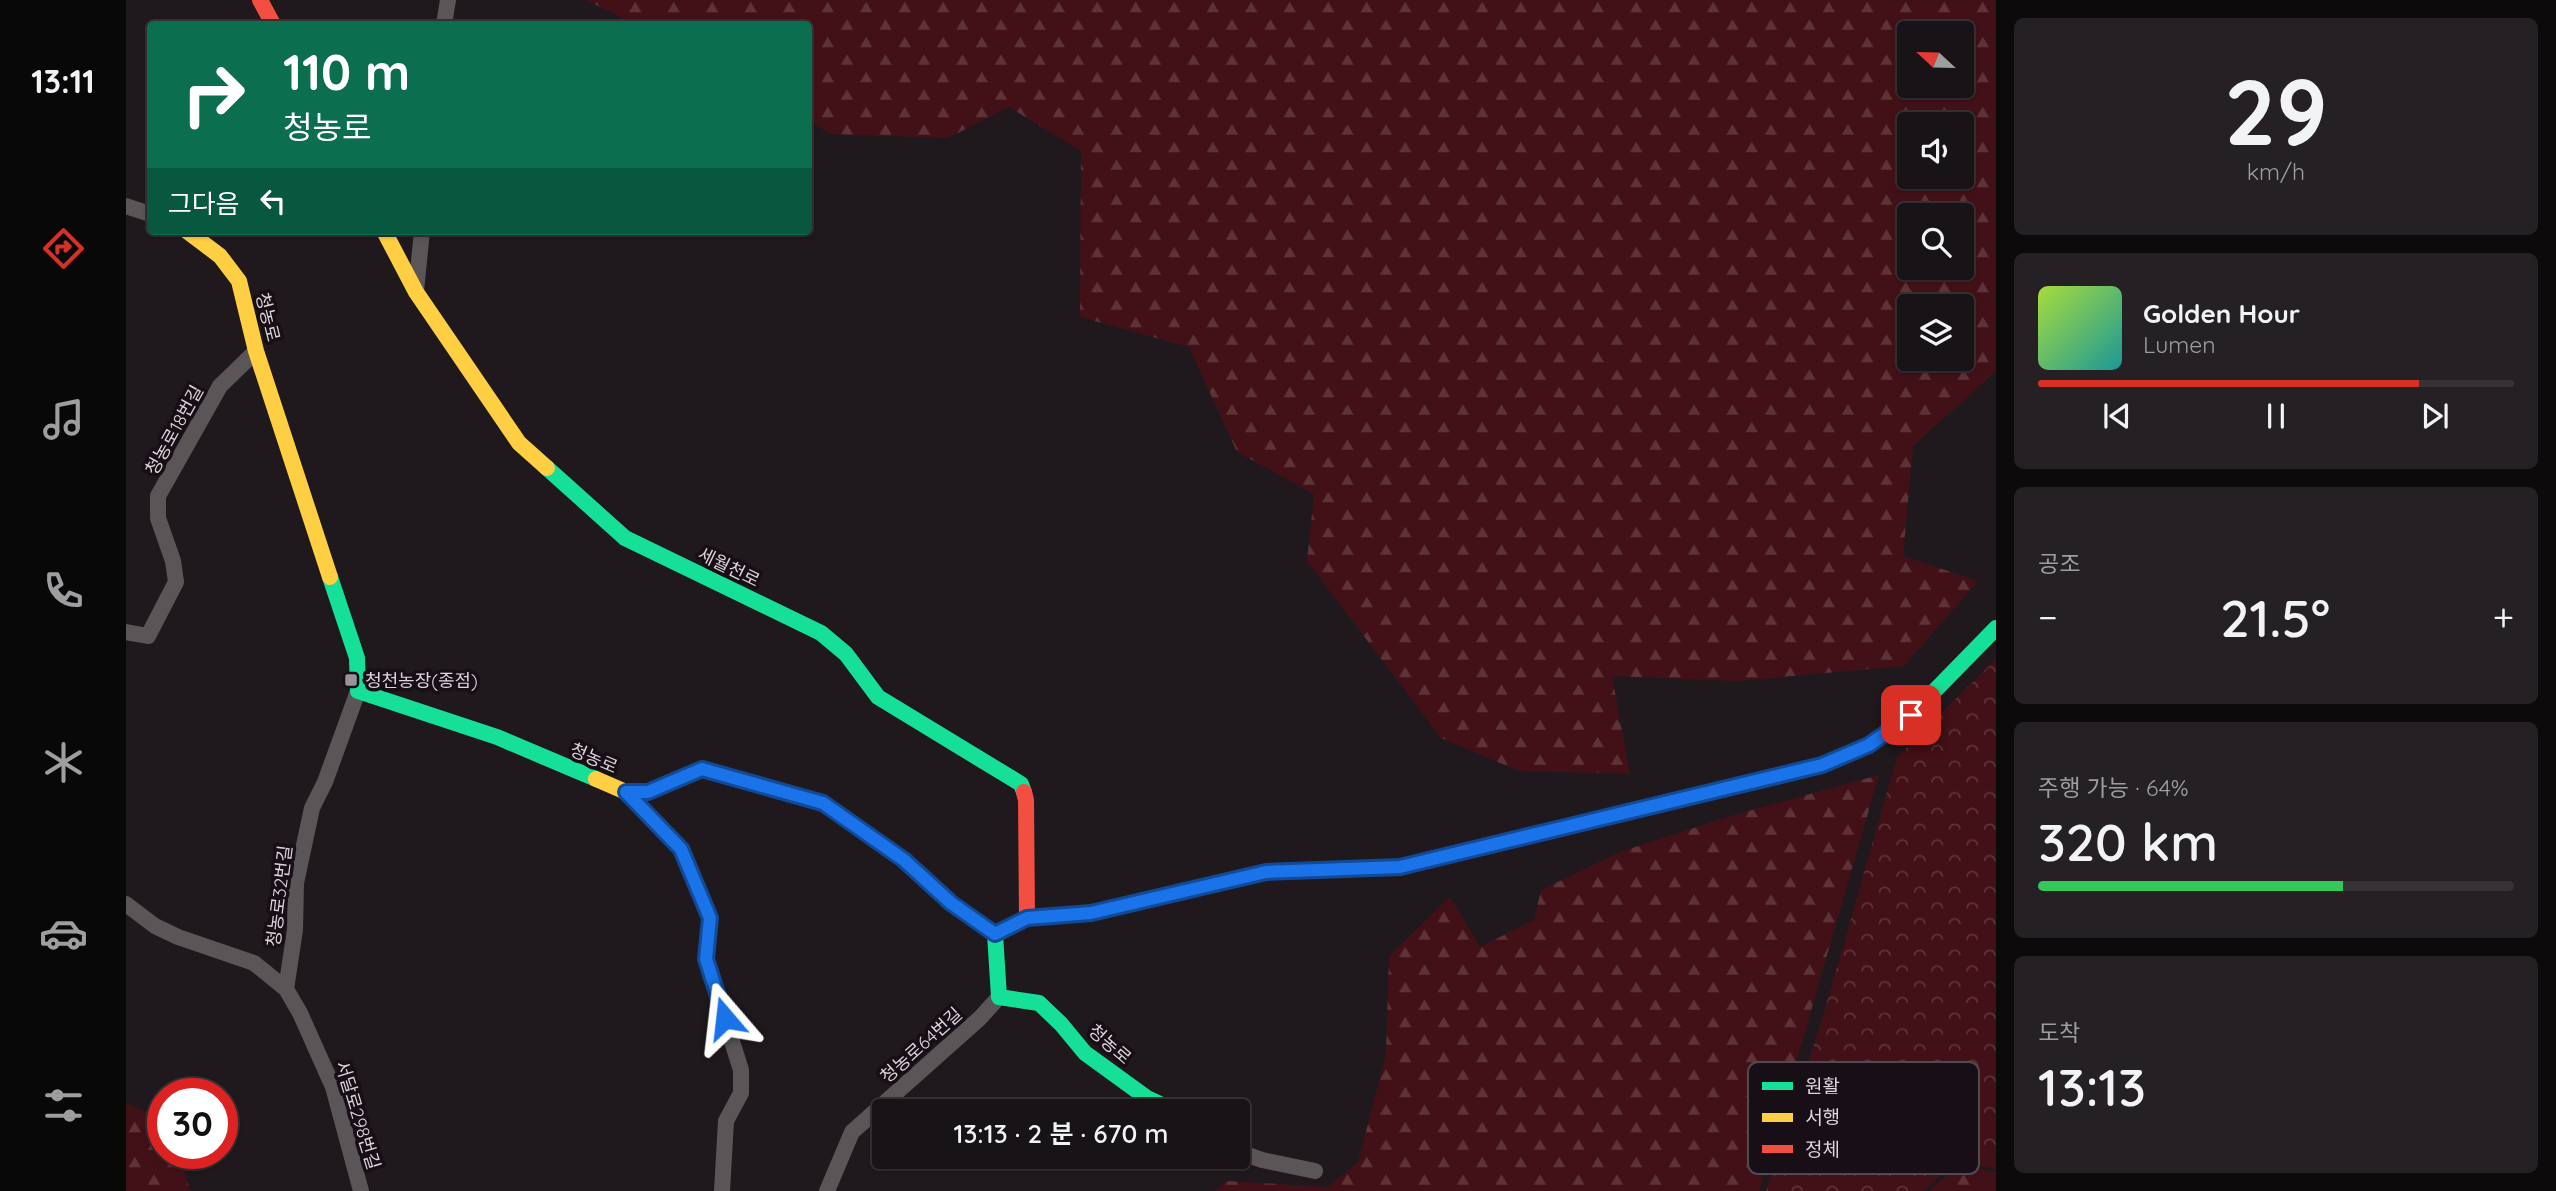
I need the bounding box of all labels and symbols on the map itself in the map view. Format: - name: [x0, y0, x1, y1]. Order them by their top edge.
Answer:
- north arrow: [1897, 21, 1974, 98]
- street label: 청농로: [251, 290, 285, 344]
- street label: 청농로18번길: [140, 381, 208, 479]
- street label: 세월천로: [694, 542, 764, 592]
- place label: 청천농장(종점): [365, 669, 478, 692]
- marker: 청천농장(종점): [343, 672, 359, 688]
- pin: [1881, 685, 1941, 745]
- street label: 청농로: [567, 738, 621, 778]
- street label: 청농로32번길: [261, 844, 297, 948]
- position arrow: [688, 981, 762, 1055]
- street label: 청농로64번길: [875, 1002, 967, 1088]
- street label: 청농로: [1084, 1019, 1136, 1069]
- street label: 서달로298번길: [331, 1058, 385, 1172]
- legend: [1748, 1062, 1979, 1174]
- text: 원활: [1805, 1074, 1840, 1098]
- speed limit sign: 30: [147, 1078, 238, 1169]
- text: 서행: [1805, 1105, 1840, 1129]
- text: 정체: [1805, 1137, 1840, 1161]

